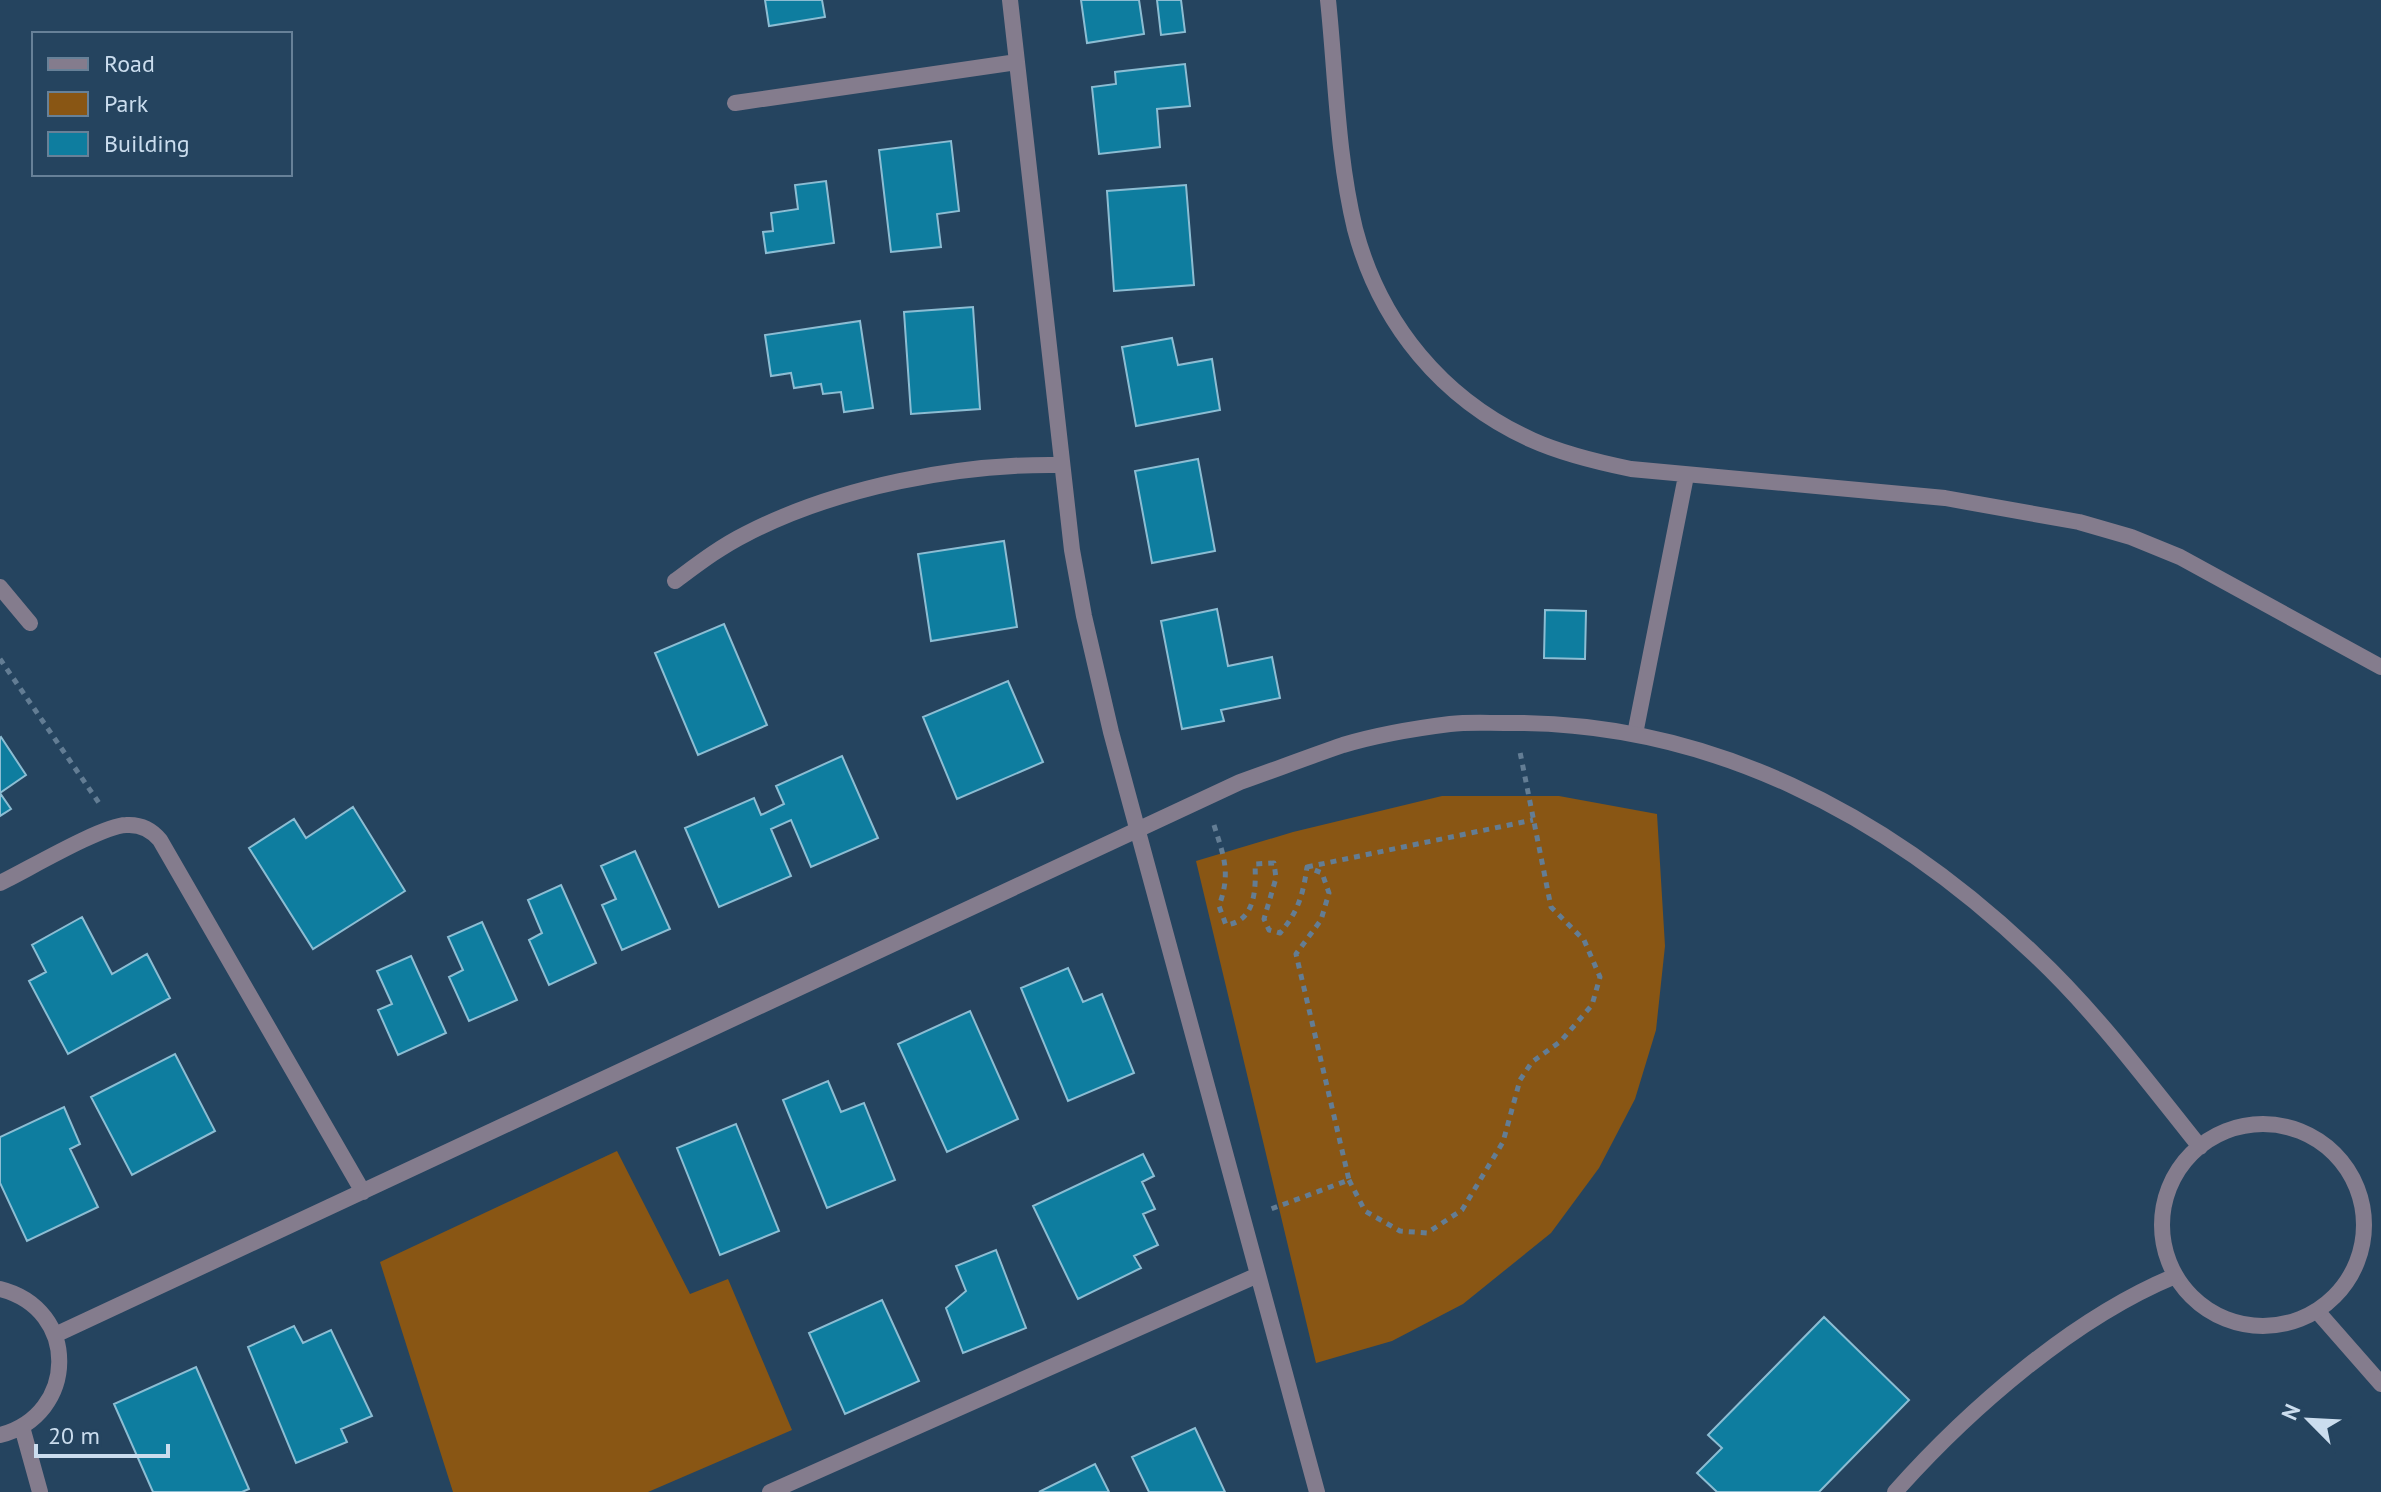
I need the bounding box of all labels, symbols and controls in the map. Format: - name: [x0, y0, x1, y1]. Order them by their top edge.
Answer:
- legend: [32, 32, 292, 176]
- text: Road: [104, 48, 155, 79]
- text: Park: [104, 88, 149, 119]
- text: Building: [104, 128, 190, 159]
- north arrow: [2269, 1380, 2349, 1460]
- text: N: [2275, 1400, 2306, 1424]
- scale bar: [36, 1408, 168, 1458]
- text: 20 m: [48, 1420, 100, 1451]

